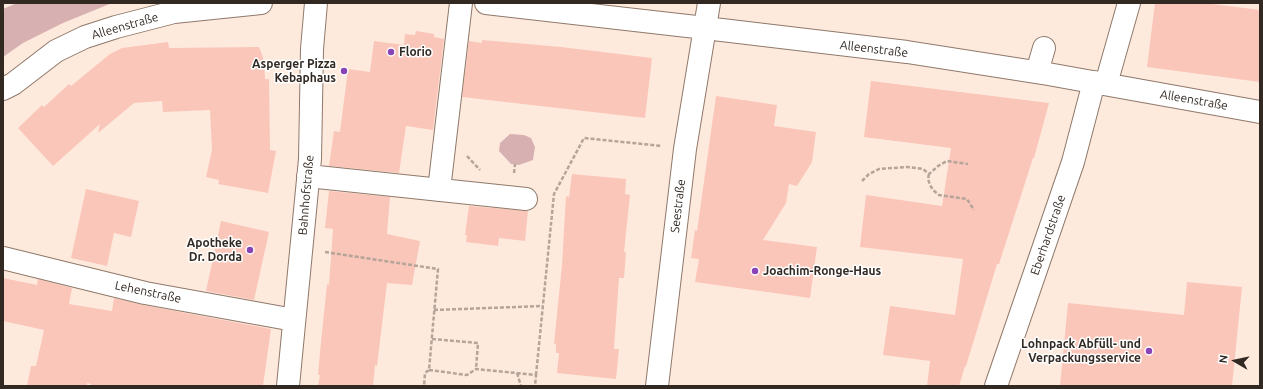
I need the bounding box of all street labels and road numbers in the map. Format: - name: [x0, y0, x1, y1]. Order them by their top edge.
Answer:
- street label: Alleenstraße: [90, 10, 160, 42]
- street label: Alleenstraße: [839, 38, 909, 60]
- street label: Alleenstraße: [1159, 87, 1229, 113]
- street label: Bahnhofstraße: [295, 154, 317, 236]
- street label: Seestraße: [668, 178, 688, 234]
- street label: Eberhardstraße: [1028, 193, 1068, 277]
- street label: Lehenstraße: [113, 278, 183, 306]

